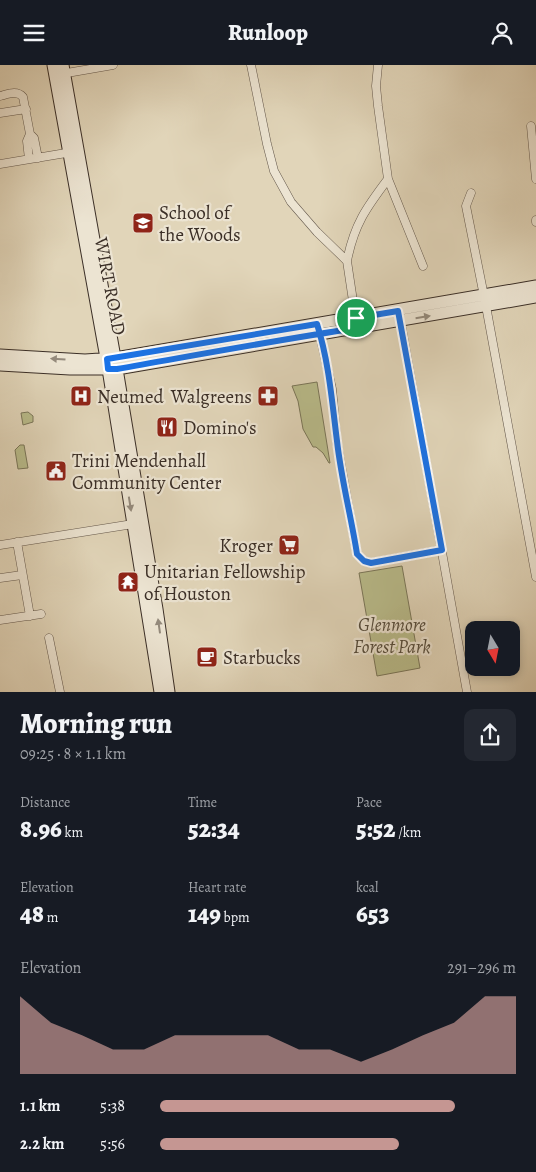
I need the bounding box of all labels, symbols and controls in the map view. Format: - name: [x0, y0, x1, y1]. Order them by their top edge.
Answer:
- text: Runloop: [228, 18, 308, 48]
- icon: menu: [20, 19, 48, 47]
- icon: person: [488, 19, 516, 47]
- place label: School of the Woods: [159, 200, 241, 248]
- school or university icon: School of the Woods: [131, 211, 155, 235]
- street label: WIRT ROAD: [88, 234, 132, 337]
- pin: [335, 297, 377, 339]
- icon: arrive: [342, 304, 370, 332]
- one-way arrow: [415, 313, 431, 321]
- one-way arrow: [50, 354, 66, 362]
- hospital icon: Neumed: [69, 384, 93, 408]
- place label: Neumed: [97, 384, 164, 410]
- place label: Walgreens: [170, 384, 252, 410]
- pharmacy icon: Walgreens: [256, 384, 280, 408]
- restaurant icon: Domino's: [155, 415, 179, 439]
- place label: Domino's: [183, 415, 257, 441]
- place label: Trini Mendenhall Community Center: [72, 448, 222, 496]
- public building icon: Trini Mendenhall Community Center: [44, 459, 68, 483]
- one-way arrow: [126, 496, 134, 512]
- place label: Kroger: [219, 533, 273, 559]
- supermarket icon: Kroger: [277, 533, 301, 557]
- place label: Unitarian Fellowship of Houston: [144, 559, 306, 607]
- temple icon: Unitarian Fellowship of Houston: [116, 570, 140, 594]
- park label: Glenmore Forest Park: [353, 612, 431, 660]
- one-way arrow: [155, 618, 163, 634]
- north arrow: [465, 621, 520, 676]
- map controls: [465, 621, 520, 676]
- cafe icon: Starbucks: [195, 645, 219, 669]
- place label: Starbucks: [223, 645, 301, 671]
- text: Morning run: [20, 705, 172, 743]
- button: share: [464, 709, 516, 761]
- text: 09:25 · 8 × 1.1 km: [20, 743, 126, 765]
- text: Distance: [20, 793, 70, 812]
- text: Time: [188, 793, 217, 812]
- text: Pace: [356, 793, 382, 812]
- text: 8.96: [20, 812, 62, 846]
- text: 52:34: [188, 812, 240, 846]
- text: 5:52: [356, 812, 395, 846]
- text: km: [62, 823, 83, 842]
- text: /km: [395, 823, 421, 842]
- text: Elevation: [20, 878, 74, 897]
- text: Heart rate: [188, 878, 246, 897]
- text: kcal: [356, 878, 378, 897]
- text: 48: [20, 897, 44, 931]
- text: 149: [188, 897, 221, 931]
- text: 653: [356, 897, 389, 931]
- text: m: [44, 908, 58, 927]
- text: bpm: [221, 908, 250, 927]
- text: Elevation: [20, 957, 81, 979]
- text: 291–296 m: [447, 957, 516, 979]
- text: 1.1 km: [20, 1095, 60, 1117]
- text: 5:38: [100, 1095, 125, 1117]
- text: 2.2 km: [20, 1133, 64, 1155]
- text: 5:56: [100, 1133, 125, 1155]

